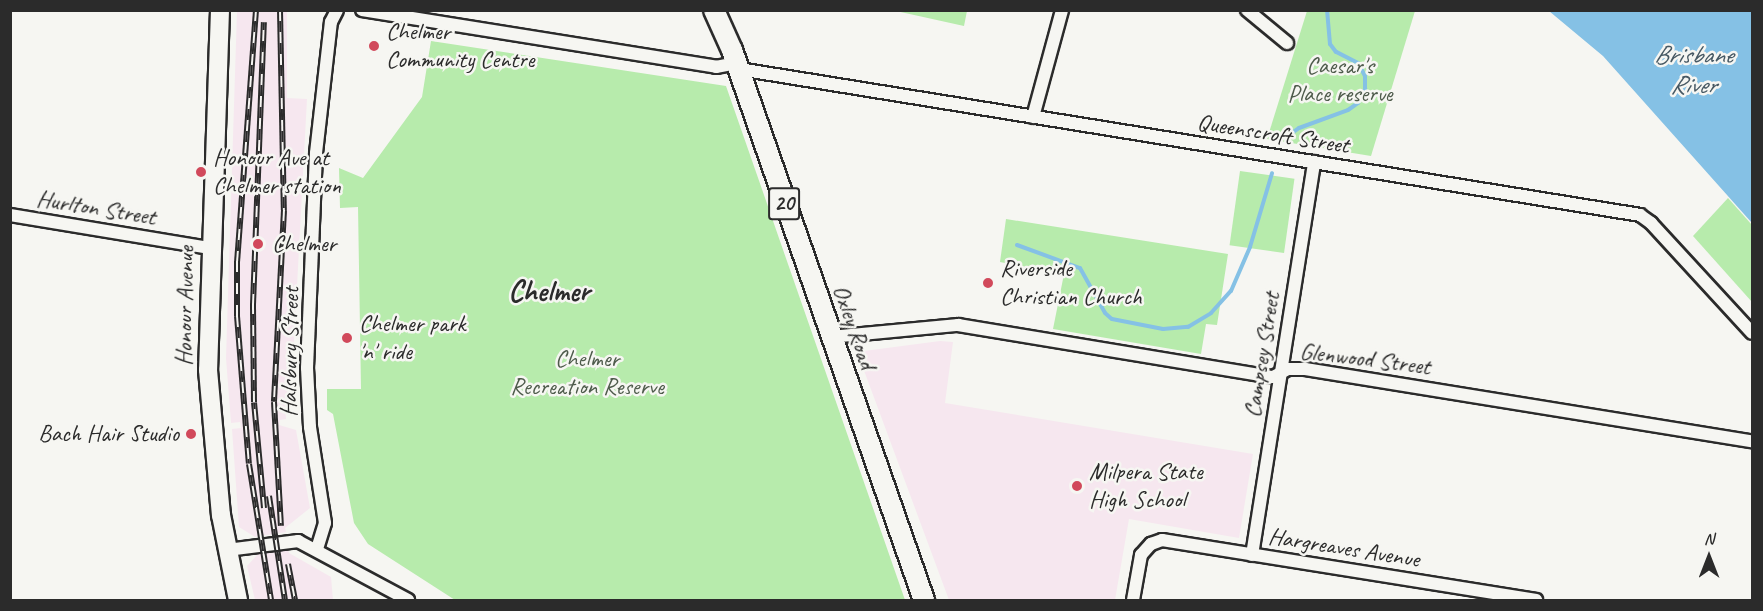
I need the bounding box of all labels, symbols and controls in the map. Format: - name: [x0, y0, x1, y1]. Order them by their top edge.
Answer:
- place label: Chelmer Community Centre: [386, 18, 534, 74]
- marker: Chelmer Community Centre: [367, 39, 381, 53]
- water label: Brisbane River: [1654, 39, 1732, 100]
- park label: Caesar's Place reserve: [1288, 52, 1392, 108]
- street label: Queenscroft Street: [1195, 108, 1351, 160]
- place label: Honour Ave at Chelmer station: [213, 144, 341, 200]
- marker: Honour Ave at Chelmer station: [194, 165, 208, 179]
- street label: Hurlton Street: [34, 184, 158, 232]
- road number: 20: [768, 185, 800, 223]
- place label: Chelmer: [272, 230, 336, 258]
- marker: Chelmer: [249, 235, 267, 253]
- street label: Honour Avenue: [170, 246, 200, 366]
- place label: Riverside Christian Church: [1000, 255, 1143, 311]
- district label: Chelmer: [508, 273, 590, 309]
- marker: Riverside Christian Church: [981, 276, 995, 290]
- street label: Oxley Road: [826, 281, 882, 373]
- street label: Halsbury Street: [274, 287, 306, 417]
- street label: Campsey Street: [1238, 290, 1286, 420]
- place label: Chelmer park 'n' ride: [359, 310, 466, 366]
- marker: Chelmer park 'n' ride: [340, 331, 354, 345]
- street label: Glenwood Street: [1298, 337, 1432, 381]
- park label: Chelmer Recreation Reserve: [510, 345, 664, 401]
- place label: Bach Hair Studio: [37, 420, 179, 448]
- marker: Bach Hair Studio: [184, 427, 198, 441]
- place label: Milpera State High School: [1089, 458, 1203, 514]
- marker: Milpera State High School: [1070, 479, 1084, 493]
- street label: Hargreaves Avenue: [1267, 522, 1421, 574]
- north arrow: [1679, 527, 1739, 587]
- text: N: [1704, 529, 1714, 549]

